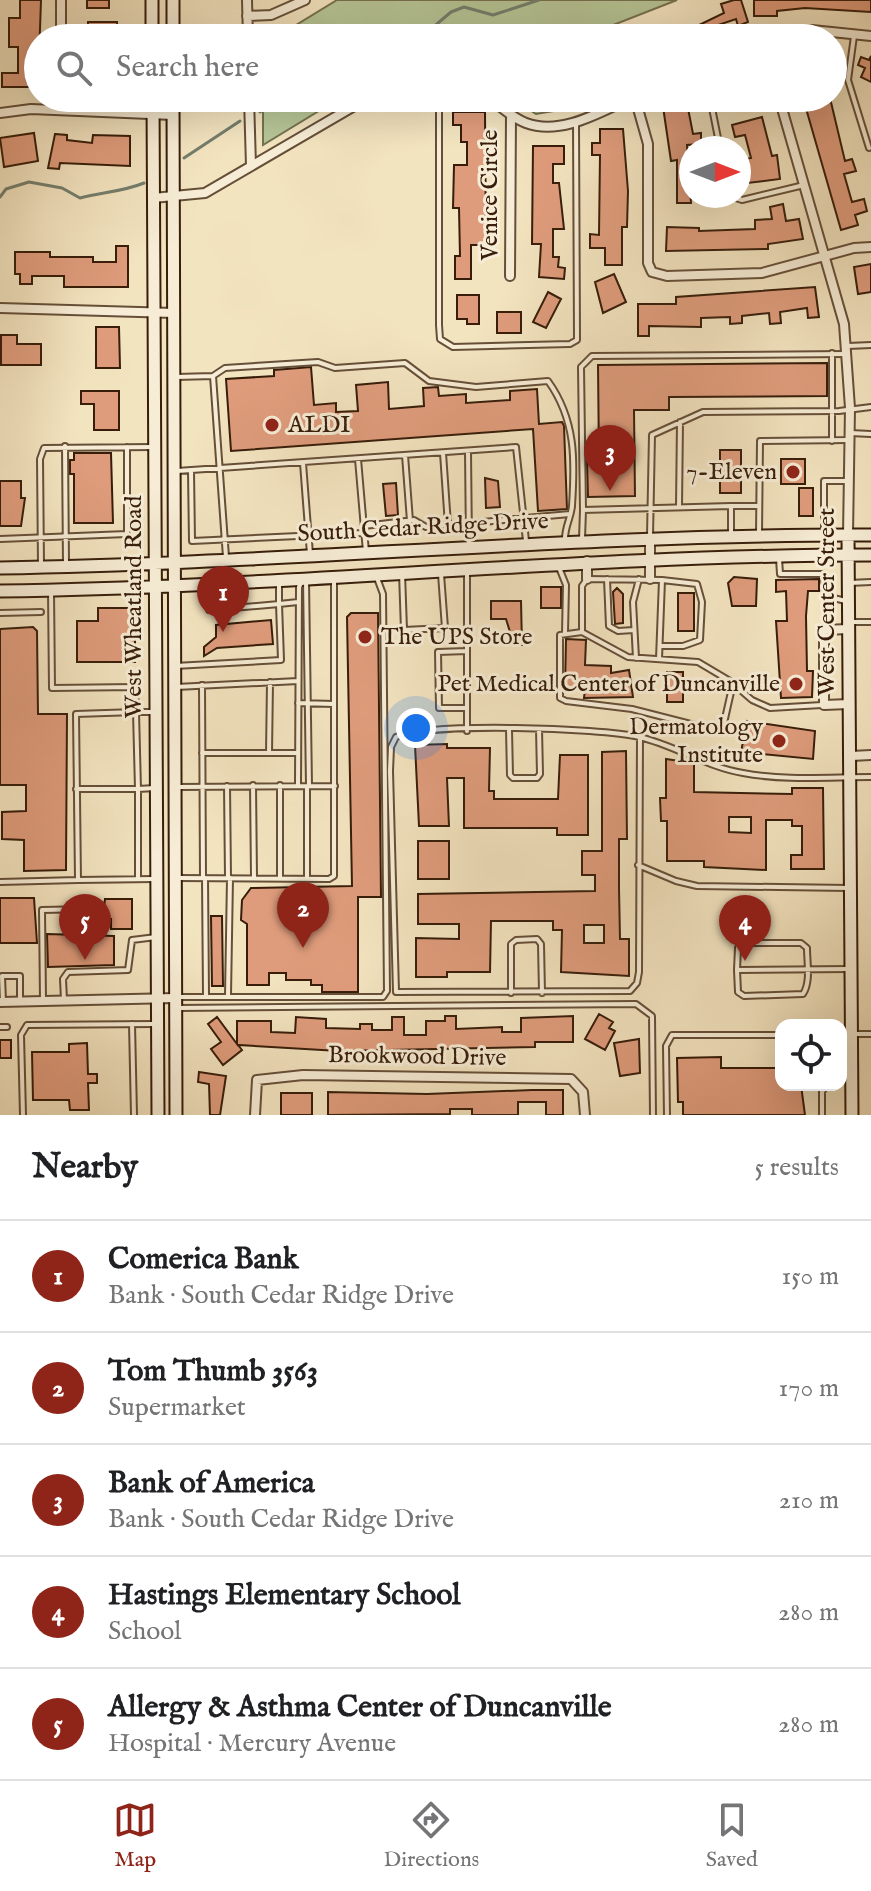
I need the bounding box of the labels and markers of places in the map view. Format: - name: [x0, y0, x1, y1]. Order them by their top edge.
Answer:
- place label: ALDI: [287, 410, 351, 441]
- marker: ALDI: [263, 416, 281, 434]
- pin: 3: [584, 425, 636, 491]
- place label: 7-Eleven: [686, 457, 777, 488]
- marker: 7-Eleven: [784, 463, 802, 481]
- pin: 1: [197, 566, 249, 632]
- place label: The UPS Store: [381, 622, 532, 653]
- marker: The UPS Store: [356, 628, 374, 646]
- place label: Pet Medical Center of Duncanville: [437, 669, 780, 700]
- marker: Pet Medical Center of Duncanville: [787, 675, 805, 693]
- place label: Dermatology Institute: [629, 712, 763, 771]
- marker: Dermatology Institute: [770, 732, 788, 750]
- pin: 2: [277, 882, 329, 948]
- pin: 5: [59, 894, 111, 960]
- pin: 4: [719, 895, 771, 961]

